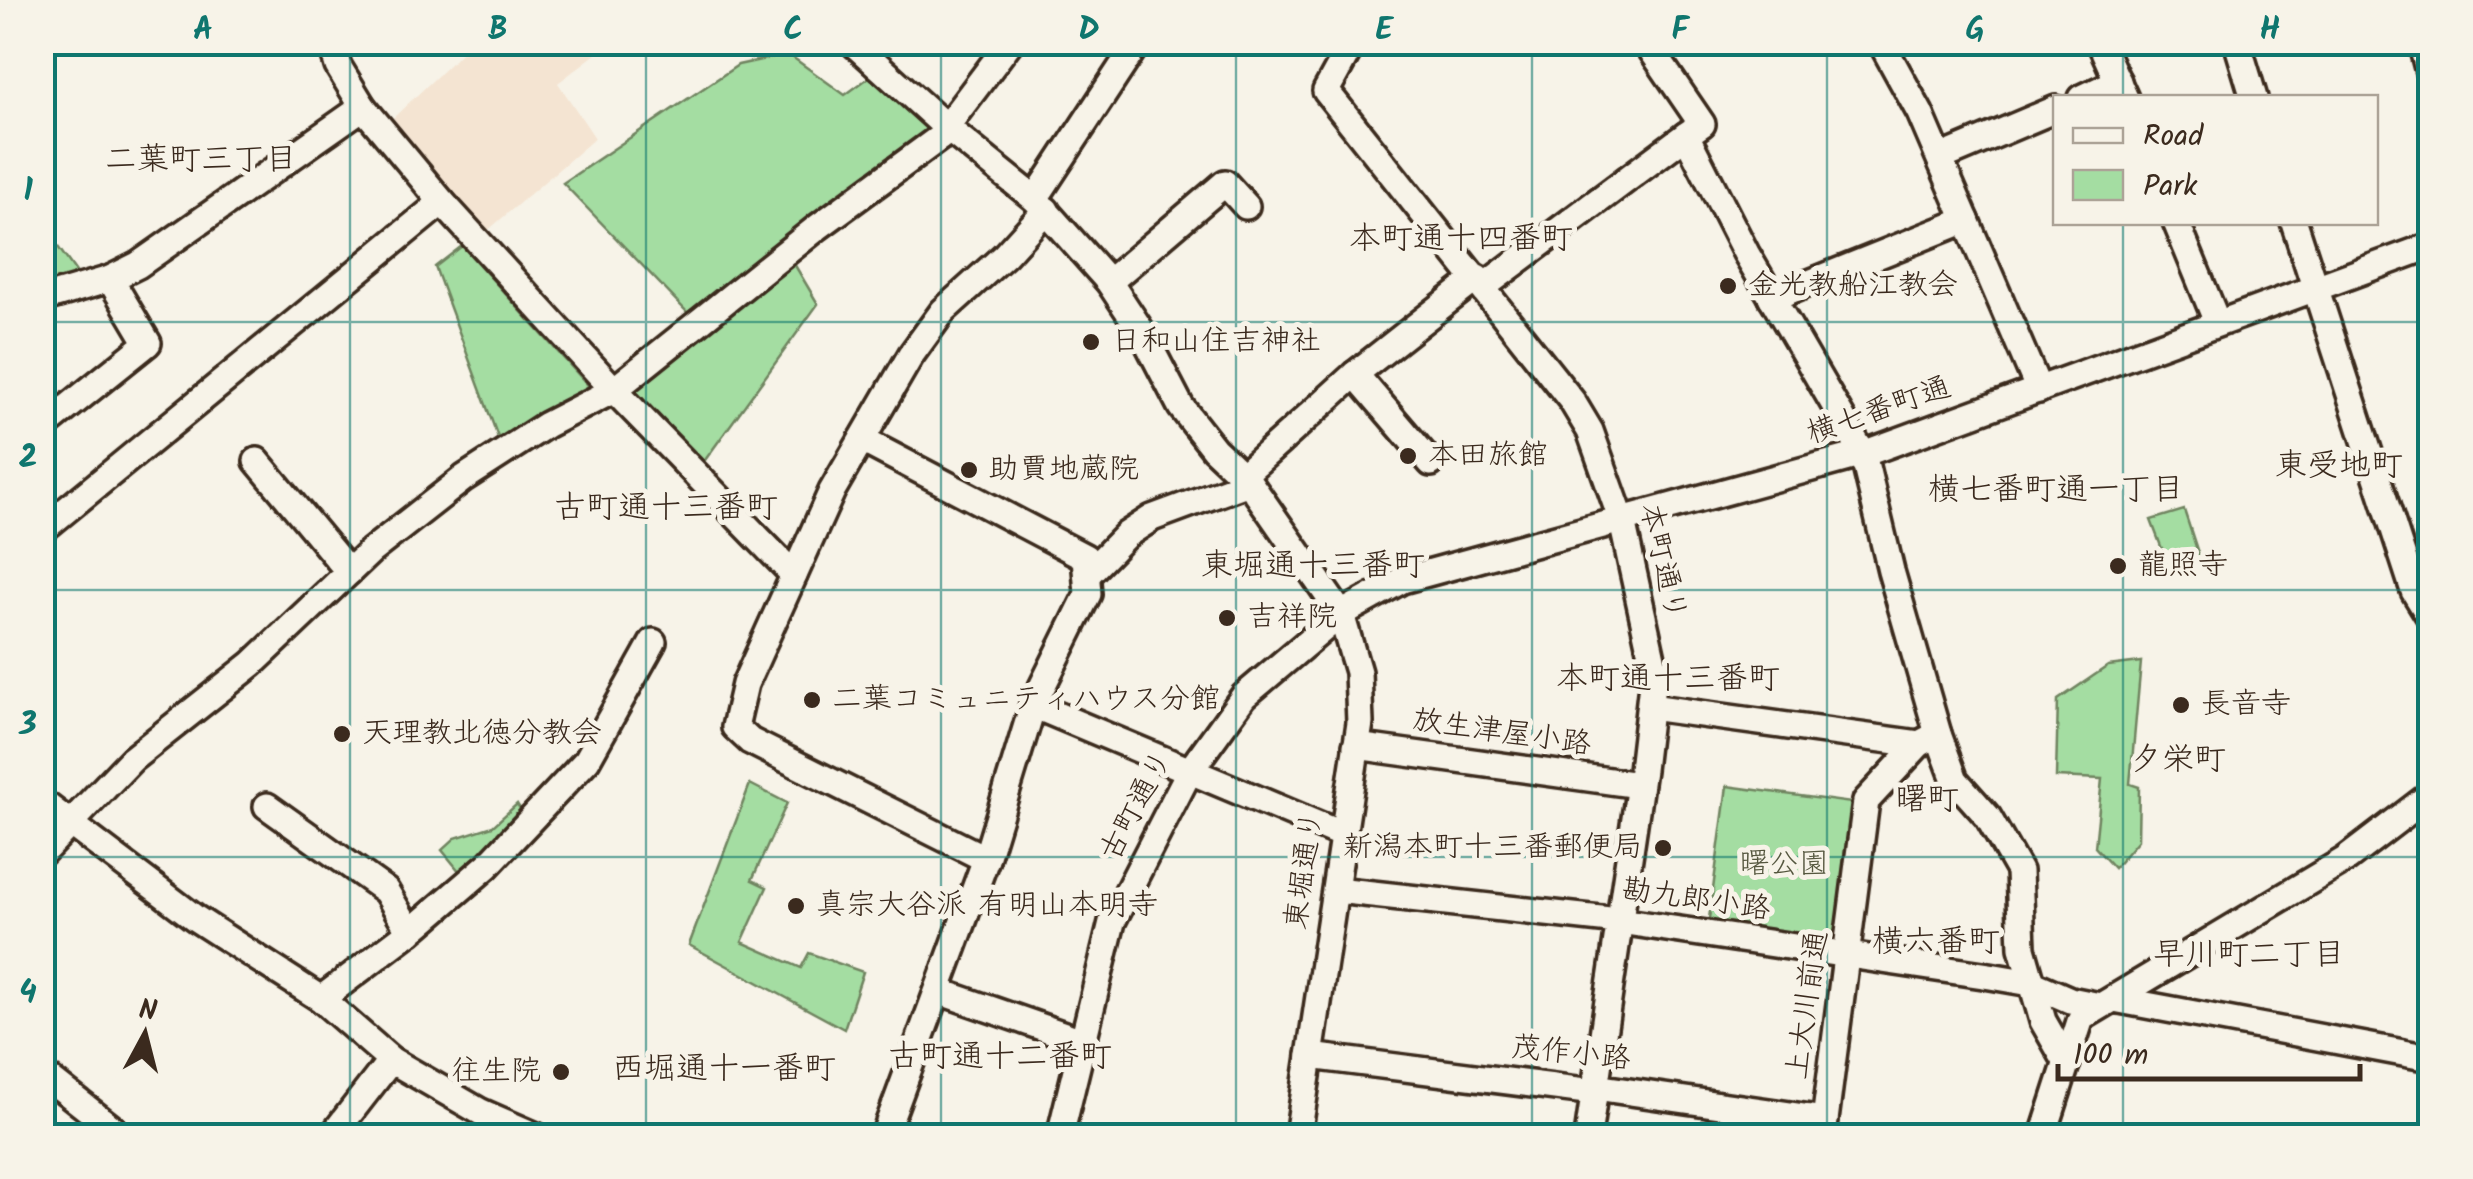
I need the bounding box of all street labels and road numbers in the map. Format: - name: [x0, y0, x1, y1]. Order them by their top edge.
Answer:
- street label: 横七番町通: [1800, 364, 1958, 458]
- street label: 本町通り: [1625, 498, 1699, 626]
- street label: 放生津屋小路: [1410, 697, 1594, 769]
- street label: 古町通り: [1088, 742, 1186, 870]
- street label: 東堀通り: [1273, 807, 1337, 933]
- street label: 勘九郎小路: [1618, 866, 1774, 934]
- street label: 上大川前通: [1774, 927, 1842, 1083]
- street label: 茂作小路: [1509, 1024, 1633, 1084]

